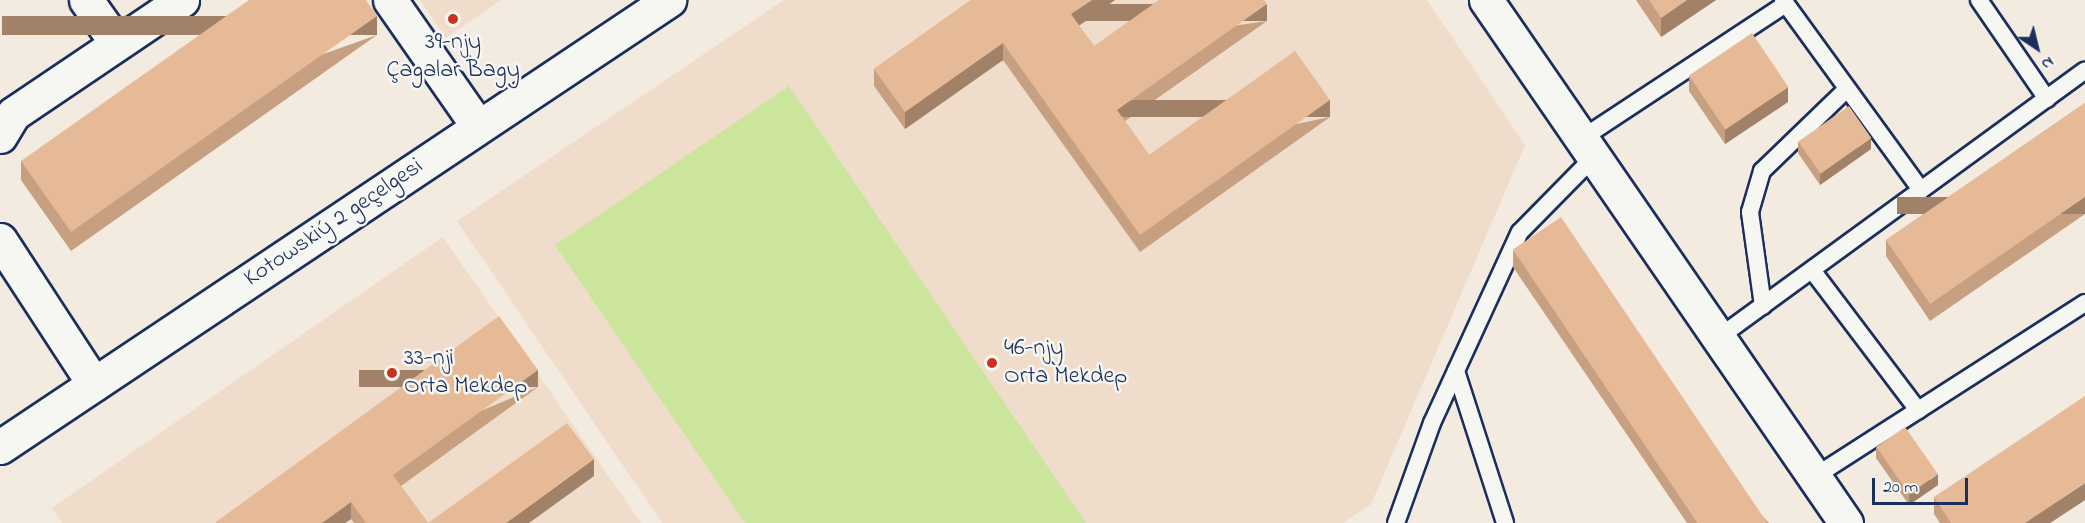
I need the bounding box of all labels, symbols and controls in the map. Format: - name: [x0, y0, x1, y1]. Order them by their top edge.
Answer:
- marker: 39-njy Çagalar Bagy: [446, 12, 460, 26]
- north arrow: [2007, 18, 2067, 78]
- place label: 39-njy Çagalar Bagy: [386, 29, 520, 85]
- text: N: [2036, 50, 2059, 76]
- street label: Kotowskiý 2 geçelgesi: [239, 152, 429, 294]
- place label: 46-njy Orta Mekdep: [1004, 335, 1127, 391]
- place label: 33-nji Orta Mekdep: [404, 345, 527, 401]
- marker: 46-njy Orta Mekdep: [985, 356, 999, 370]
- marker: 33-nji Orta Mekdep: [385, 366, 399, 380]
- scale bar: [1875, 466, 1971, 504]
- text: 20 m: [1883, 475, 1918, 501]

